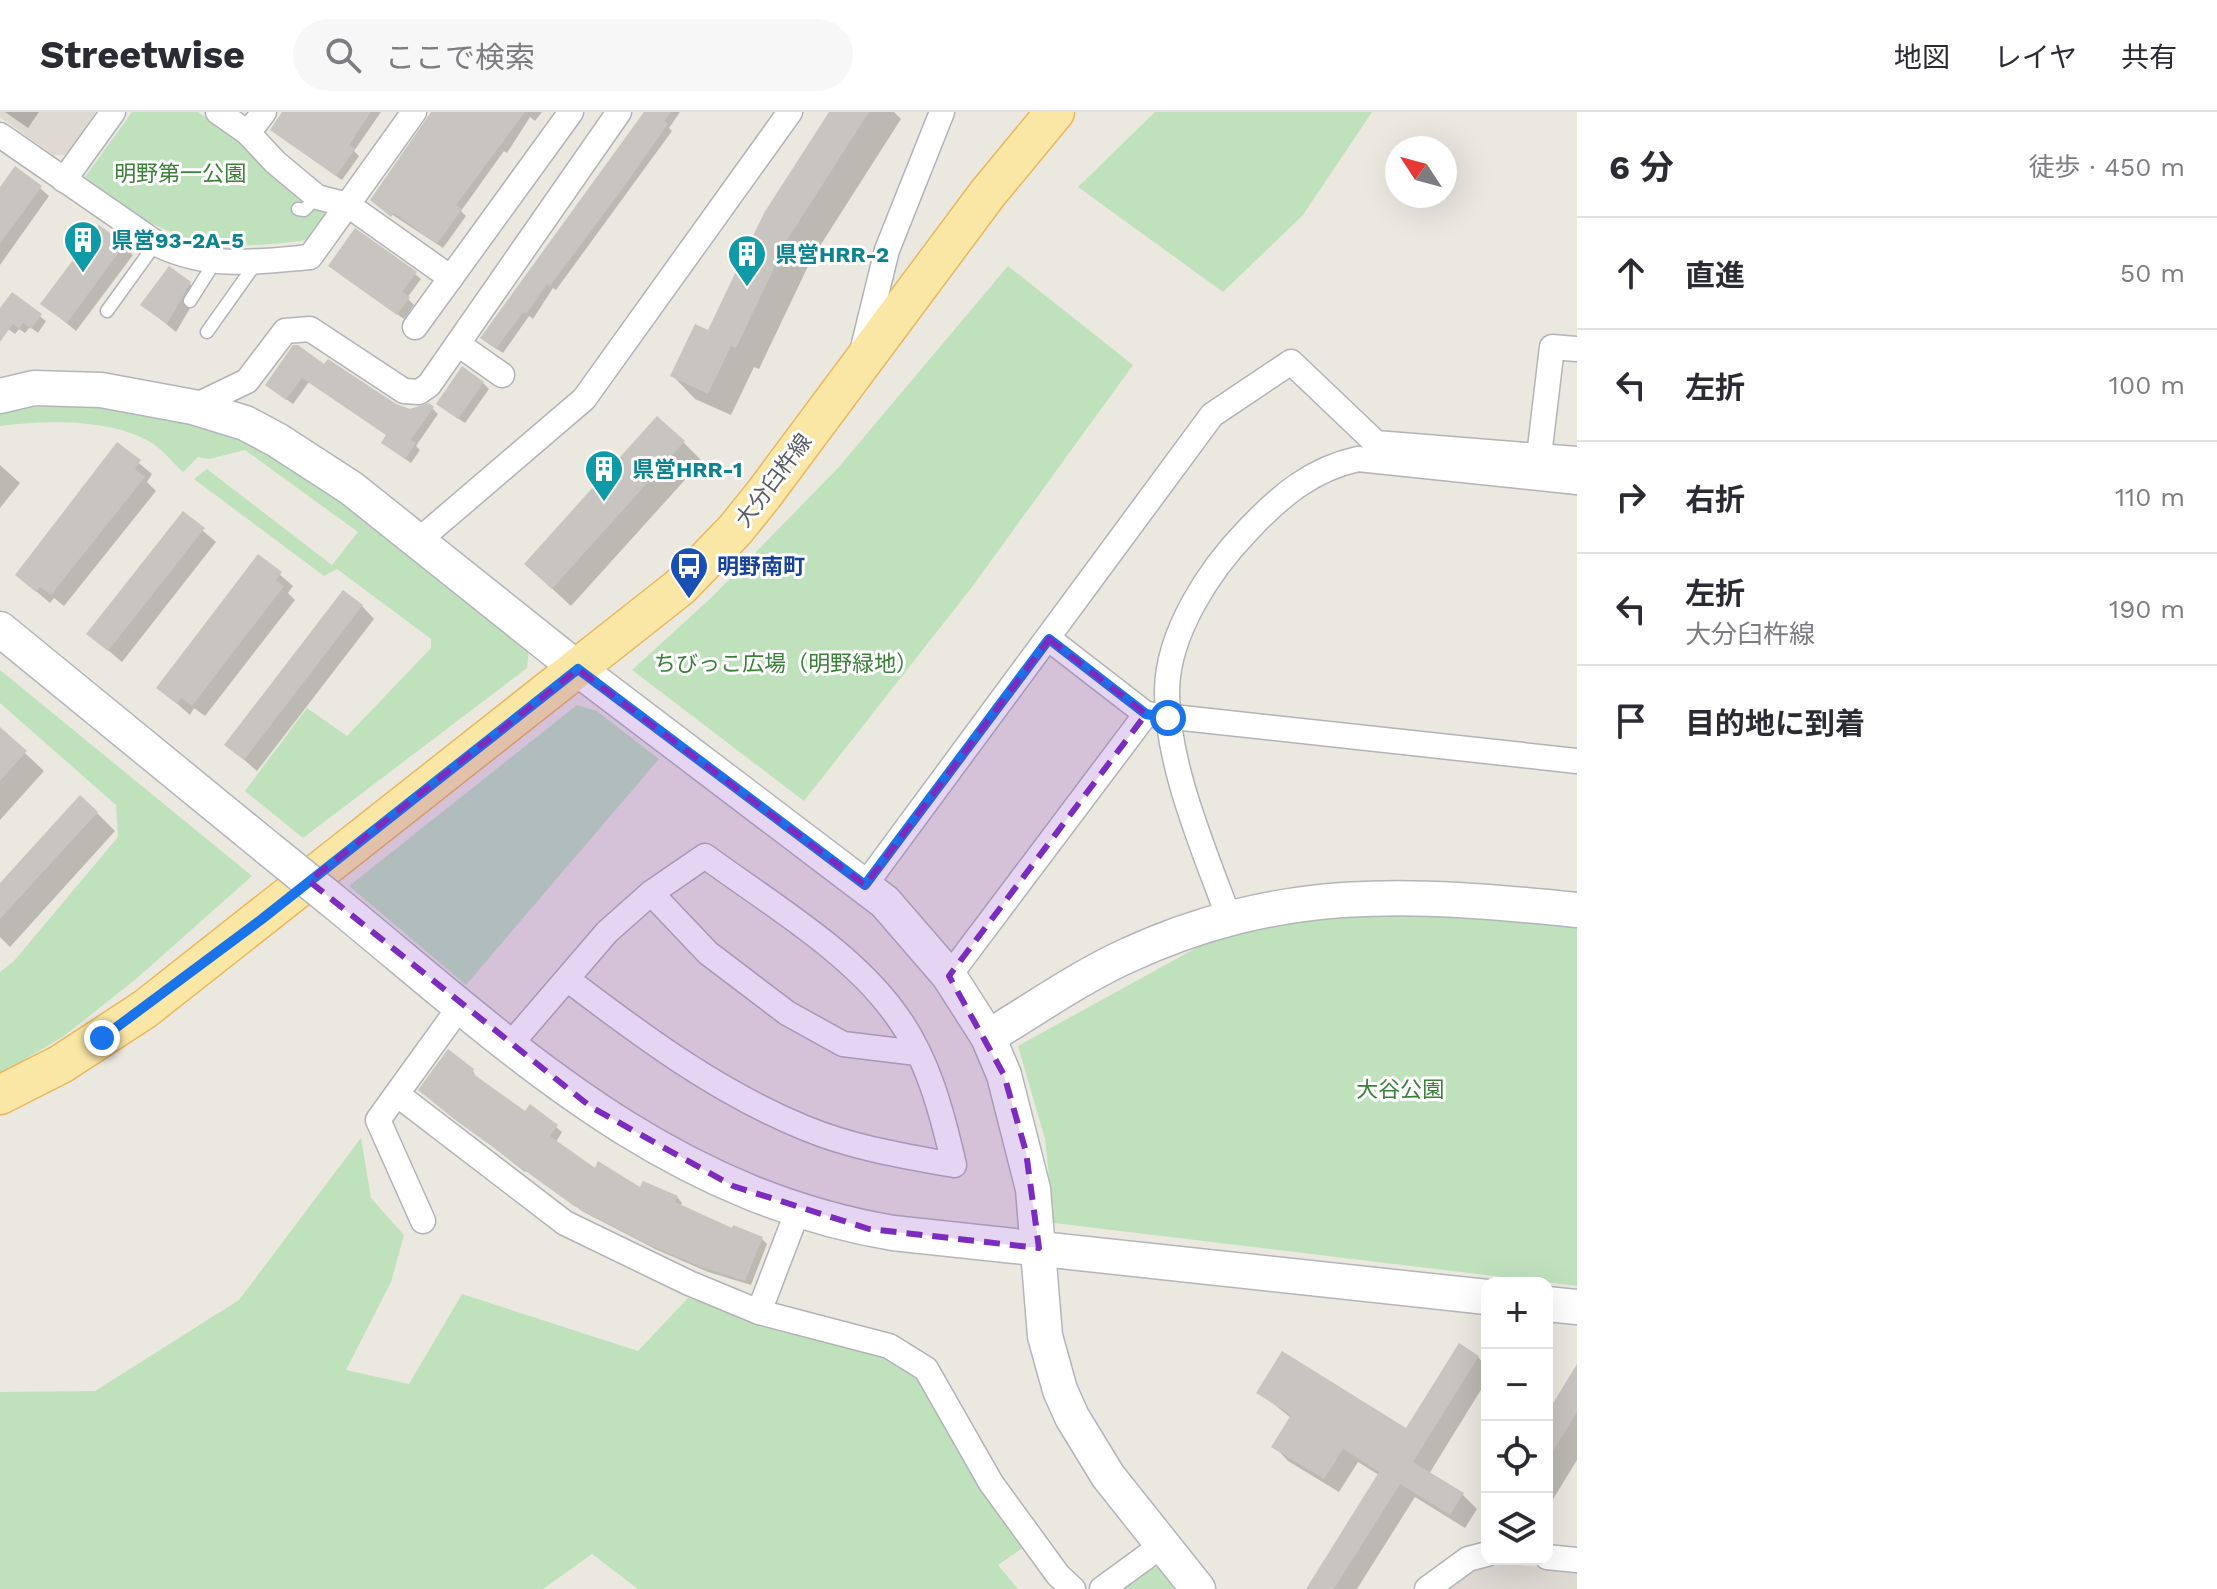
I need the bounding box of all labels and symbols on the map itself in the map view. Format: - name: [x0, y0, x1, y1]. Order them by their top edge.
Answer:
- north arrow: [1385, 136, 1457, 208]
- park label: 明野第一公園: [114, 161, 246, 186]
- building icon: 県営93-2A-5: [62, 219, 104, 274]
- place label: 県営93-2A-5: [111, 228, 244, 253]
- building icon: 県営HRR-2: [726, 233, 768, 288]
- place label: 県営HRR-2: [775, 242, 889, 267]
- street label: 大分臼杵線: [730, 429, 816, 532]
- building icon: 県営HRR-1: [583, 448, 625, 503]
- place label: 県営HRR-1: [632, 457, 743, 482]
- bus stop icon: 明野南町: [668, 545, 710, 600]
- place label: 明野南町: [717, 554, 805, 579]
- park label: ちびっこ広場（明野緑地）: [654, 651, 918, 676]
- route start: [1150, 700, 1186, 736]
- route end: [84, 1020, 120, 1056]
- park label: 大谷公園: [1356, 1077, 1444, 1102]

